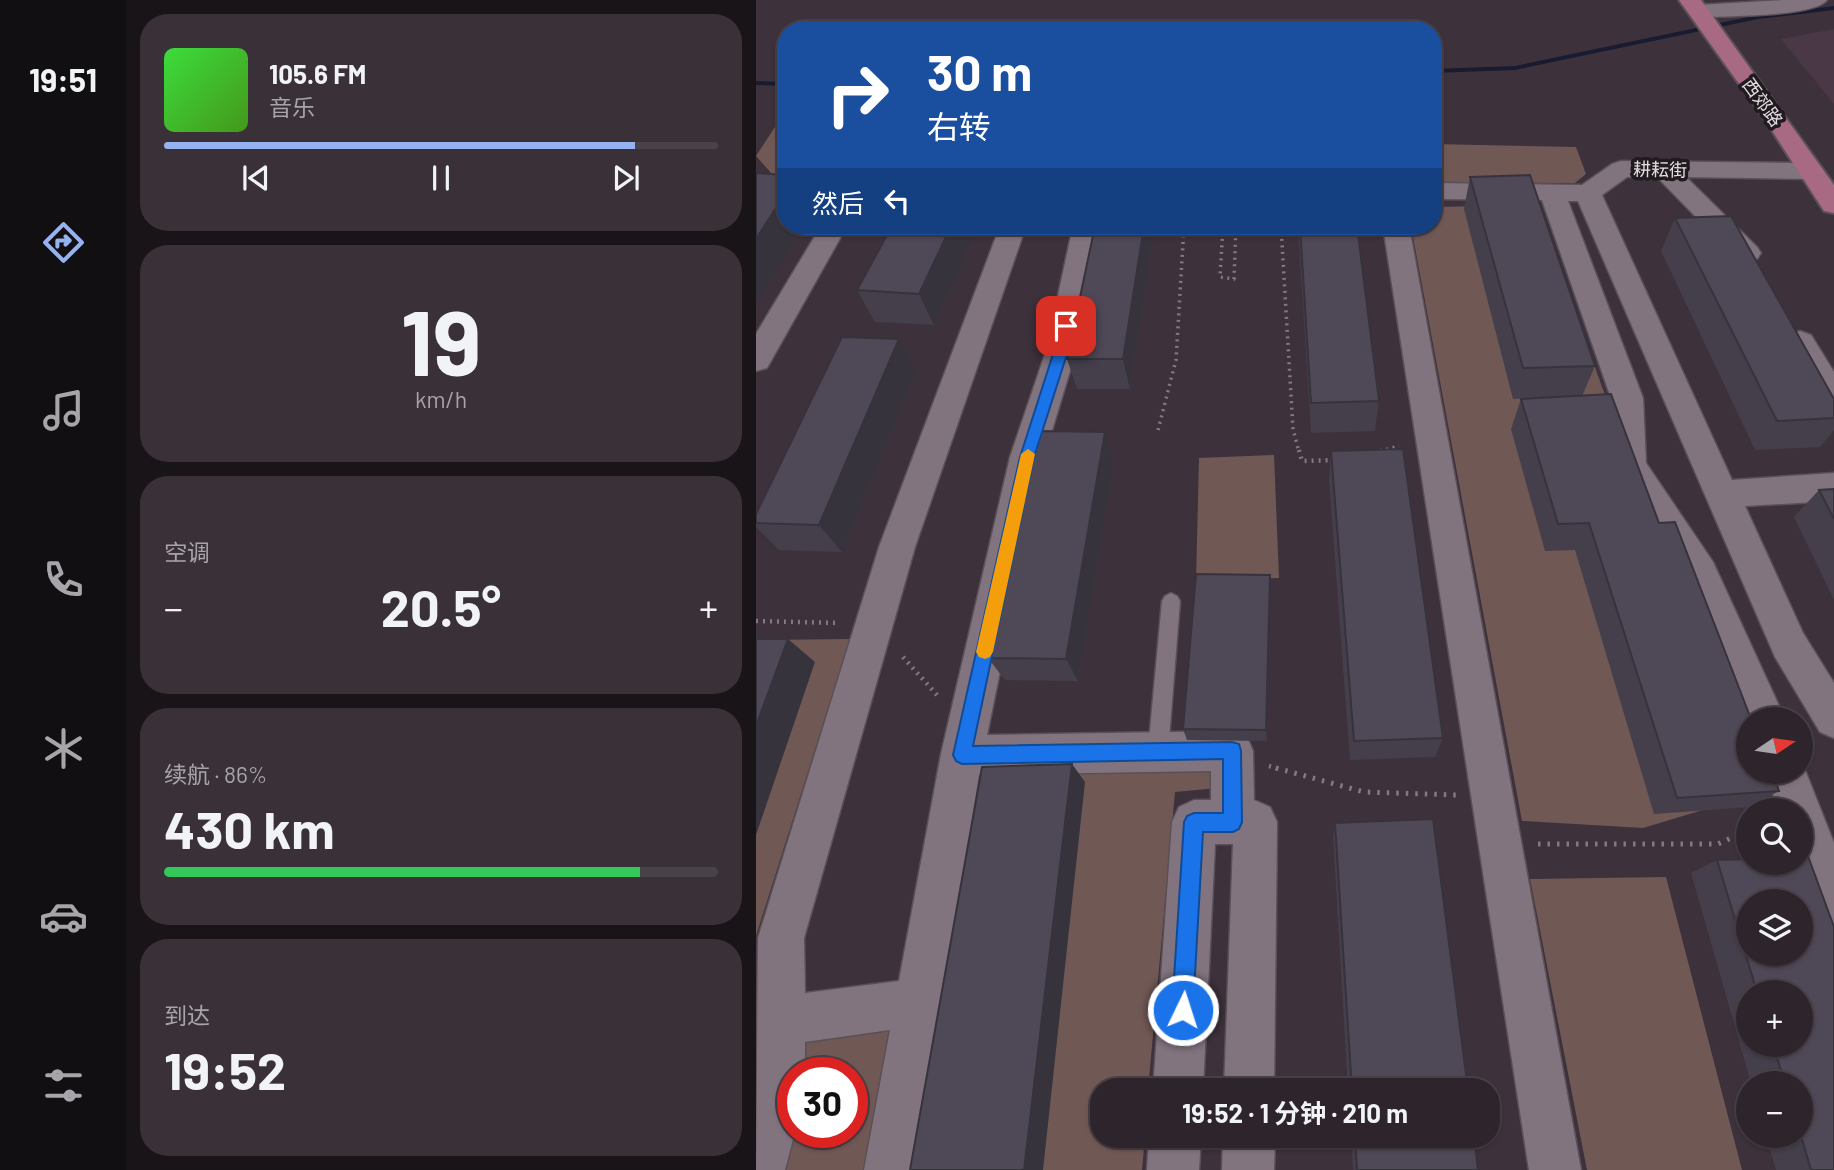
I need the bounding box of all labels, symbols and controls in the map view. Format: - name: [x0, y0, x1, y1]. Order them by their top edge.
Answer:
- text: 30 m: [927, 42, 1032, 101]
- icon: right: [812, 49, 903, 140]
- text: 105.6 FM: [269, 58, 366, 89]
- text: 19:51: [29, 60, 97, 98]
- street label: 西郊路: [1738, 74, 1788, 130]
- text: 音乐: [269, 93, 315, 121]
- text: 右转: [927, 107, 991, 145]
- street label: 耕耘街: [1633, 158, 1687, 180]
- icon: previous: [237, 159, 275, 197]
- icon: pause: [422, 159, 460, 197]
- icon: next: [607, 159, 645, 197]
- icon: left: [878, 182, 916, 220]
- text: 然后: [812, 187, 864, 218]
- icon: directions: [39, 218, 88, 267]
- text: 19: [401, 285, 481, 394]
- pin: [1036, 296, 1096, 356]
- icon: arrive: [1047, 307, 1085, 345]
- text: km/h: [415, 385, 467, 413]
- icon: music: [39, 386, 88, 435]
- text: 空调: [164, 538, 210, 566]
- icon: phone: [39, 555, 88, 604]
- text: 20.5°: [381, 575, 501, 637]
- text: −: [164, 584, 183, 630]
- text: +: [699, 584, 718, 630]
- north arrow: [1736, 707, 1813, 784]
- map controls: [1736, 707, 1813, 1148]
- icon: climate: [39, 724, 88, 773]
- text: 续航 · 86%: [164, 760, 267, 788]
- text: 430 km: [164, 797, 335, 859]
- button: search: [1736, 798, 1813, 875]
- button: layers: [1736, 889, 1813, 966]
- icon: car: [39, 892, 88, 941]
- position arrow: [1146, 973, 1220, 1047]
- button: +: [1736, 980, 1813, 1057]
- text: 到达: [164, 1001, 210, 1029]
- text: 19:52: [164, 1038, 286, 1100]
- speed limit sign: 30: [777, 1057, 868, 1148]
- icon: filters: [39, 1061, 88, 1110]
- button: −: [1736, 1071, 1813, 1148]
- text: 19:52 · 1 分钟 · 210 m: [1182, 1097, 1408, 1128]

